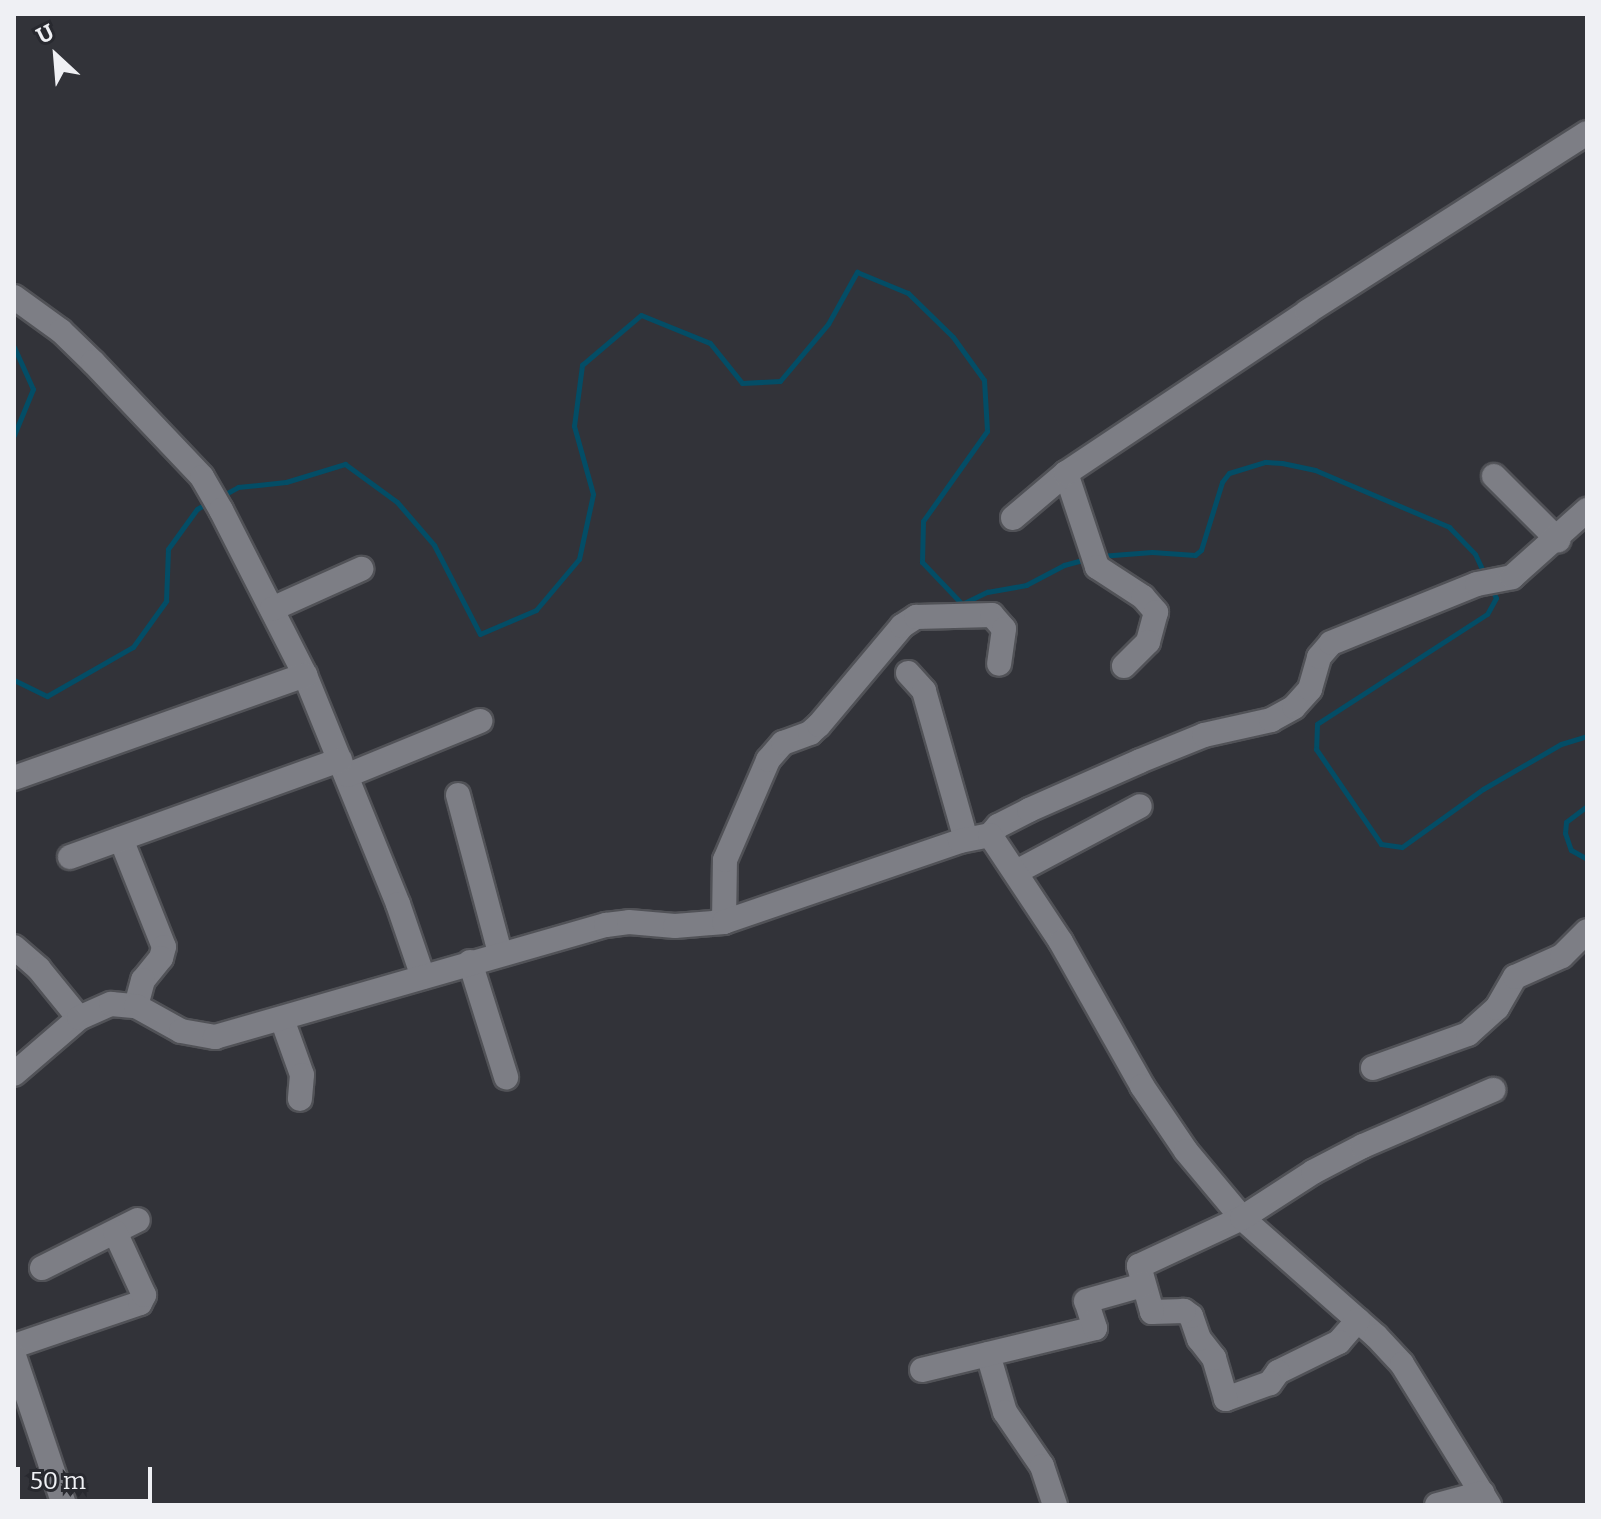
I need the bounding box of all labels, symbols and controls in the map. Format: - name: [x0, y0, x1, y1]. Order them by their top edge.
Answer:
- north arrow: [16, 16, 96, 96]
- text: U: [32, 18, 59, 50]
- scale bar: [20, 1451, 156, 1501]
- text: 50 m: [30, 1467, 86, 1495]

